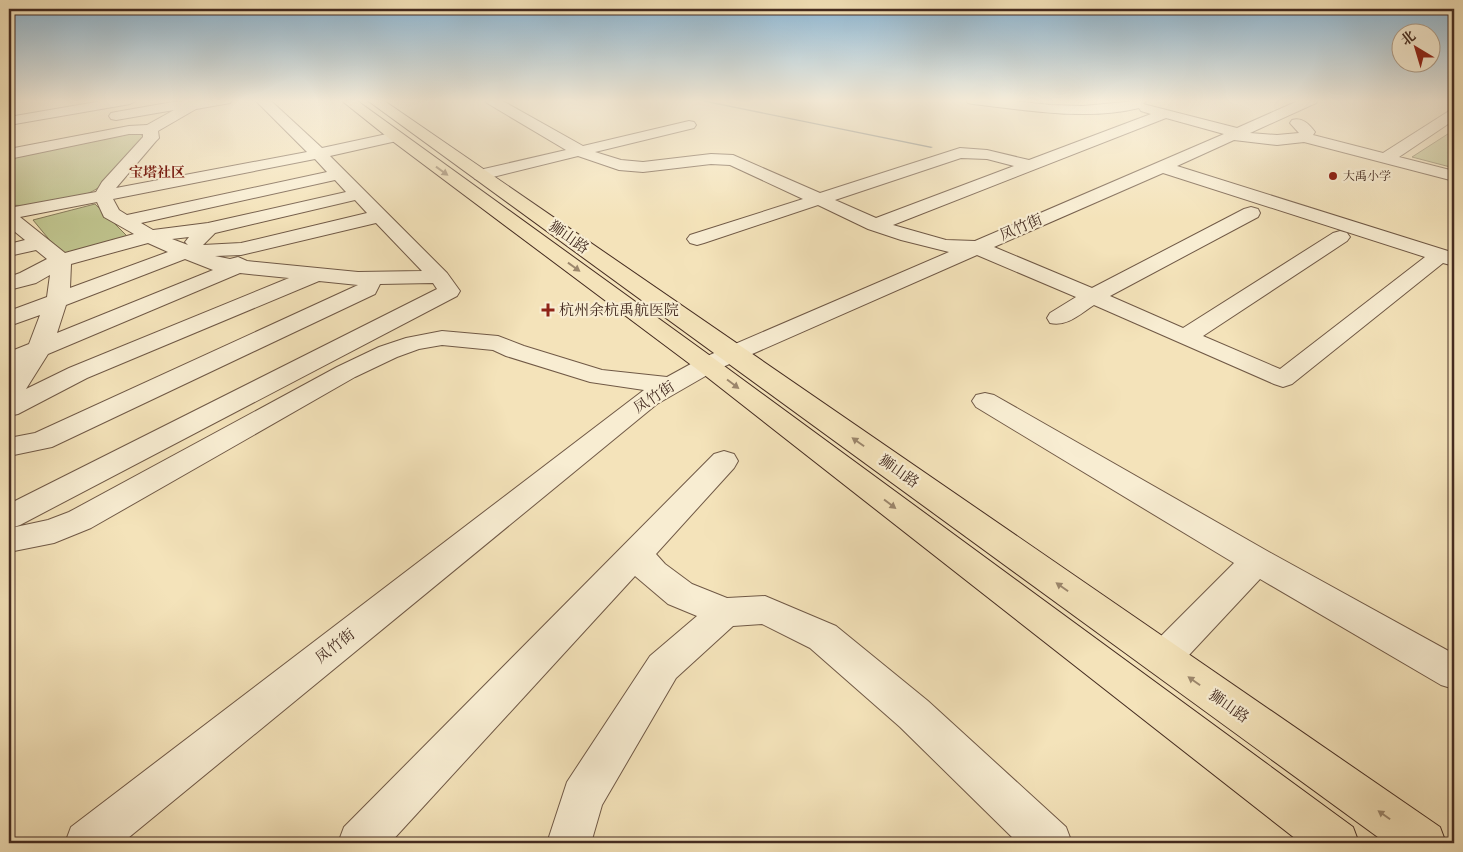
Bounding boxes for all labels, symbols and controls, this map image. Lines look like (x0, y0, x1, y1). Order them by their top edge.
north arrow (1390, 22, 1440, 72)
text: 北 (1397, 26, 1420, 50)
district label: 宝塔社区 (129, 163, 185, 182)
one-way arrow (436, 166, 449, 176)
place label: 大禹小学 (1343, 168, 1391, 184)
marker: 大禹小学 (1327, 170, 1339, 182)
street label: 凤竹街 (996, 209, 1046, 245)
street label: 狮山路 (545, 216, 593, 258)
one-way arrow (567, 262, 581, 272)
place label: 杭州余杭禹航医院 (559, 300, 679, 320)
marker: 杭州余杭禹航医院 (541, 303, 555, 317)
street label: 凤竹街 (630, 376, 678, 418)
one-way arrow (726, 379, 739, 390)
one-way arrow (851, 437, 865, 447)
street label: 狮山路 (875, 450, 923, 492)
one-way arrow (883, 498, 896, 509)
one-way arrow (1055, 582, 1069, 592)
street label: 凤竹街 (311, 624, 359, 668)
one-way arrow (1187, 676, 1201, 686)
street label: 狮山路 (1205, 685, 1253, 727)
one-way arrow (1377, 810, 1391, 820)

